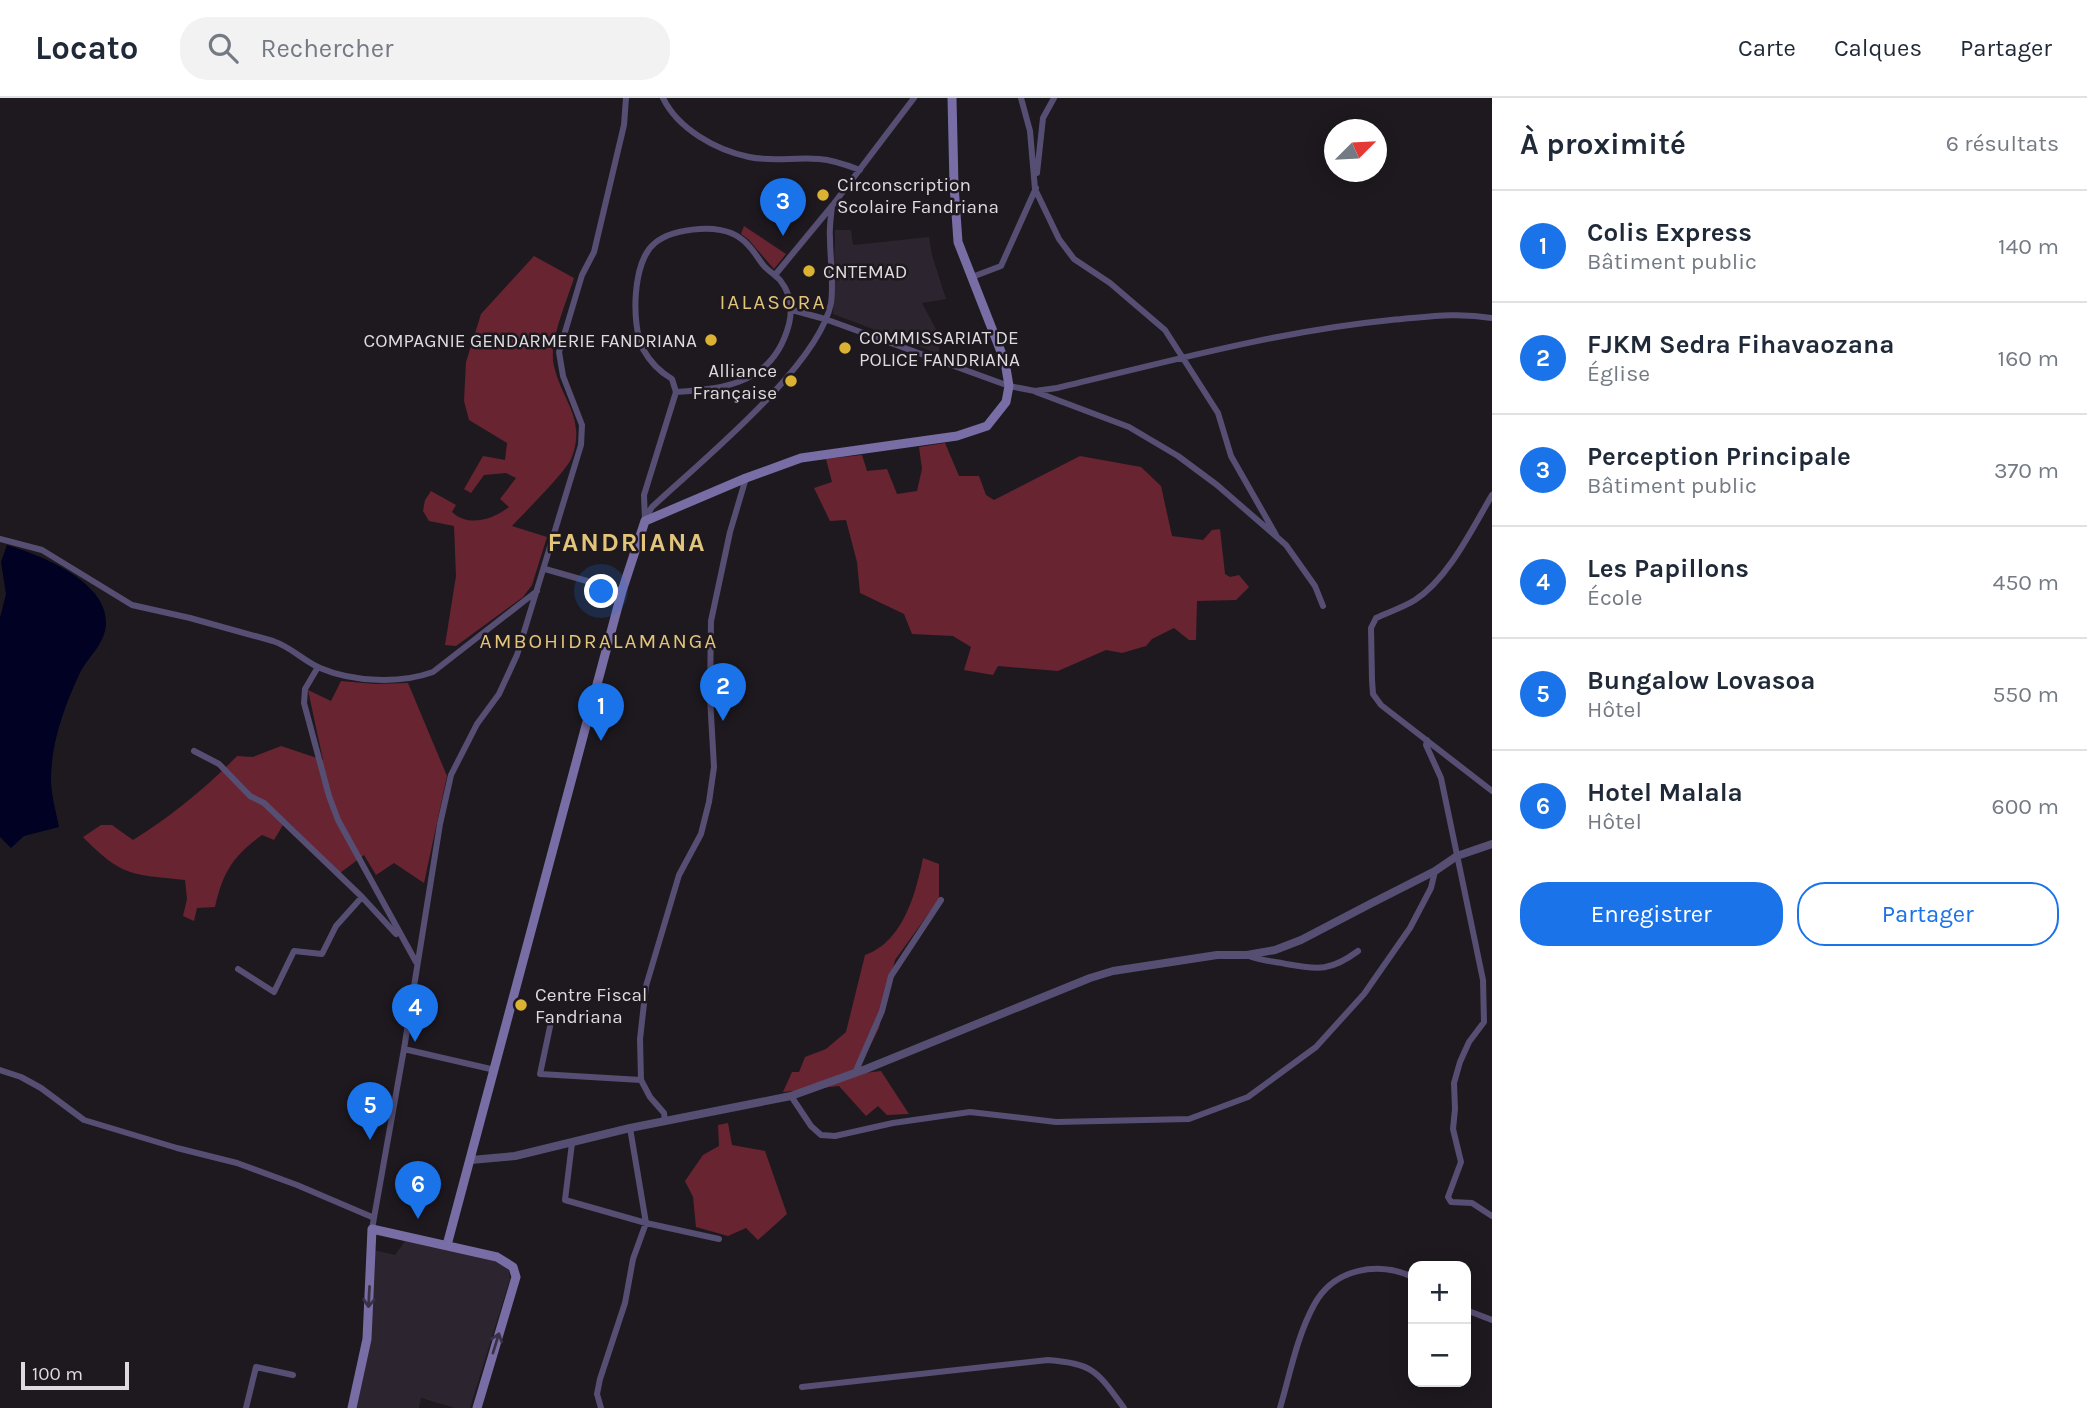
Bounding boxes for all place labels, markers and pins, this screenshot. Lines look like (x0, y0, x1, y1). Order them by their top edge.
place label: Circonscription Scolaire Fandriana (837, 174, 999, 218)
pin: 3 (760, 178, 806, 236)
marker: Circonscription Scolaire Fandriana (815, 187, 831, 203)
place label: CNTEMAD (823, 261, 907, 283)
marker: CNTEMAD (801, 263, 817, 279)
place label: COMMISSARIAT DE POLICE FANDRIANA (859, 327, 1020, 371)
place label: COMPAGNIE GENDARMERIE FANDRIANA (364, 330, 697, 352)
marker: COMPAGNIE GENDARMERIE FANDRIANA (703, 332, 719, 348)
marker: COMMISSARIAT DE POLICE FANDRIANA (837, 340, 853, 356)
place label: Alliance Française (693, 360, 777, 404)
marker: Alliance Française (783, 373, 799, 389)
pin: 2 (700, 663, 746, 721)
pin: 1 (578, 683, 624, 741)
pin: 4 (392, 984, 438, 1042)
place label: Centre Fiscal Fandriana (535, 984, 647, 1028)
marker: Centre Fiscal Fandriana (513, 997, 529, 1013)
pin: 5 (347, 1082, 393, 1140)
pin: 6 (395, 1161, 441, 1219)

